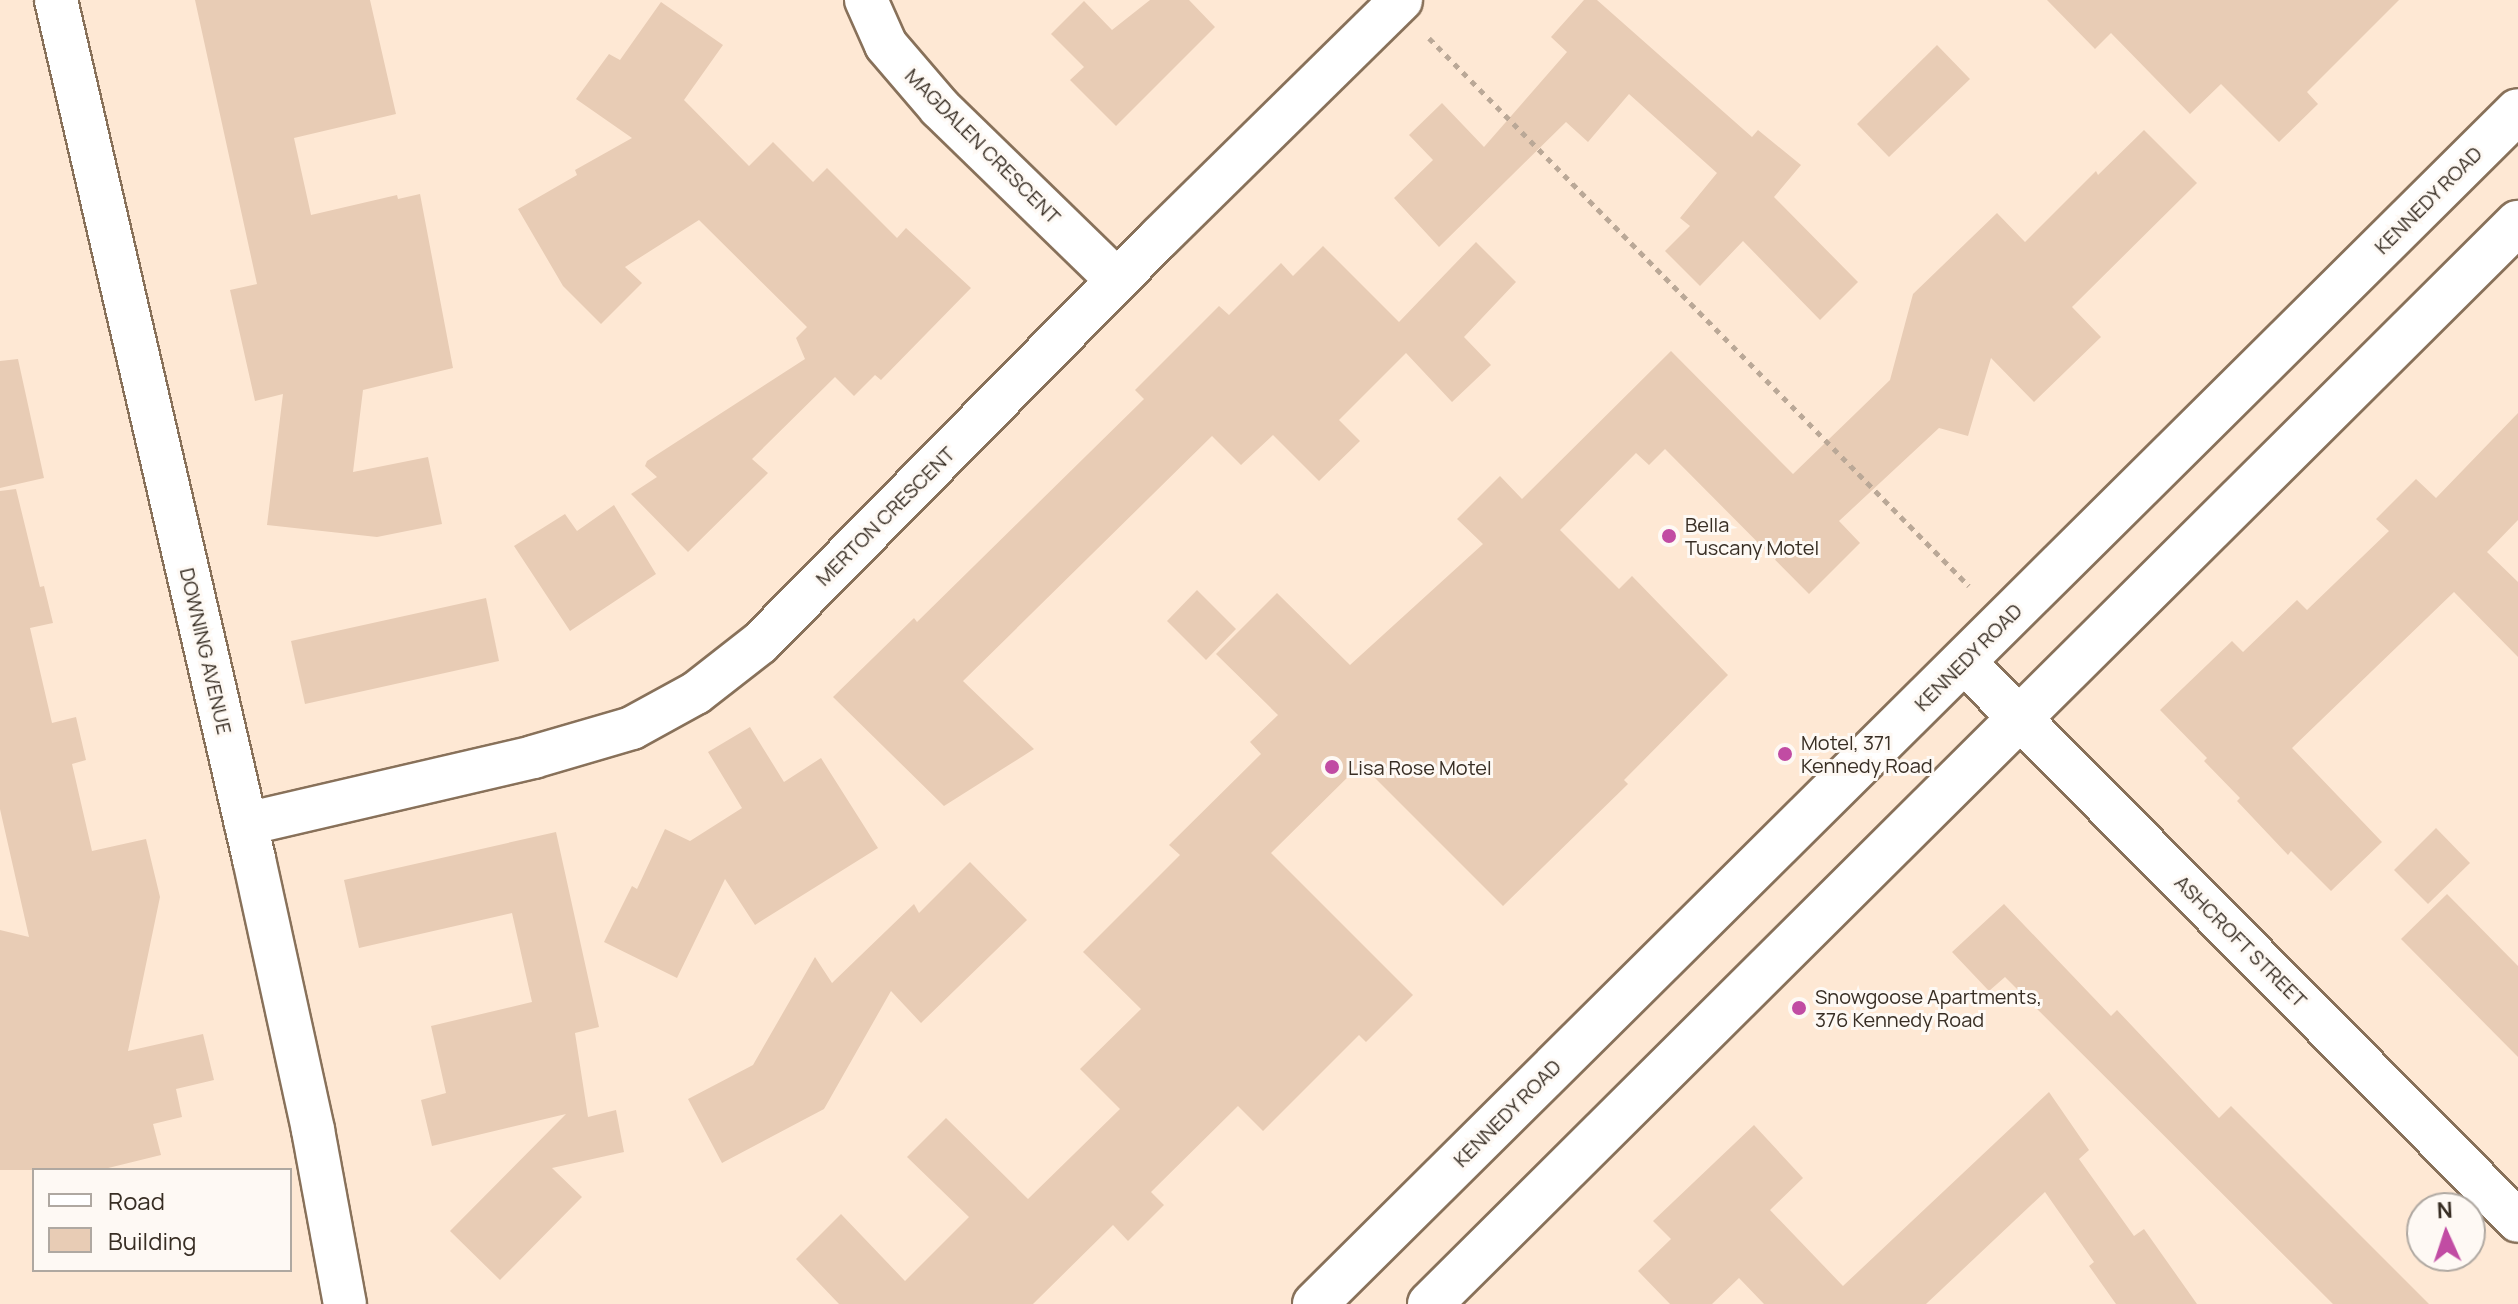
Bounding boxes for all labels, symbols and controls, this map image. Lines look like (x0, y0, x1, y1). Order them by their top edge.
street label: MAGDALEN CRESCENT (900, 63, 1066, 229)
street label: KENNEDY ROAD (2369, 141, 2487, 259)
street label: MERTON CRESCENT (811, 442, 959, 590)
place label: Bella Tuscany Motel (1685, 512, 1819, 559)
marker: Bella Tuscany Motel (1660, 527, 1678, 545)
street label: DOWNING AVENUE (175, 565, 237, 737)
street label: KENNEDY ROAD (1909, 598, 2027, 716)
place label: Motel, 371 Kennedy Road (1801, 730, 1933, 777)
marker: Motel, 371 Kennedy Road (1776, 745, 1794, 763)
place label: Lisa Rose Motel (1348, 755, 1492, 779)
marker: Lisa Rose Motel (1323, 758, 1341, 776)
street label: ASHCROFT STREET (2170, 870, 2312, 1012)
place label: Snowgoose Apartments, 376 Kennedy Road (1815, 984, 2042, 1031)
marker: Snowgoose Apartments, 376 Kennedy Road (1790, 999, 1808, 1017)
street label: KENNEDY ROAD (1448, 1054, 1566, 1172)
legend (32, 1168, 292, 1272)
text: Road (108, 1184, 165, 1217)
north arrow (2406, 1192, 2486, 1272)
text: N (2436, 1195, 2454, 1225)
text: Building (108, 1224, 196, 1257)

